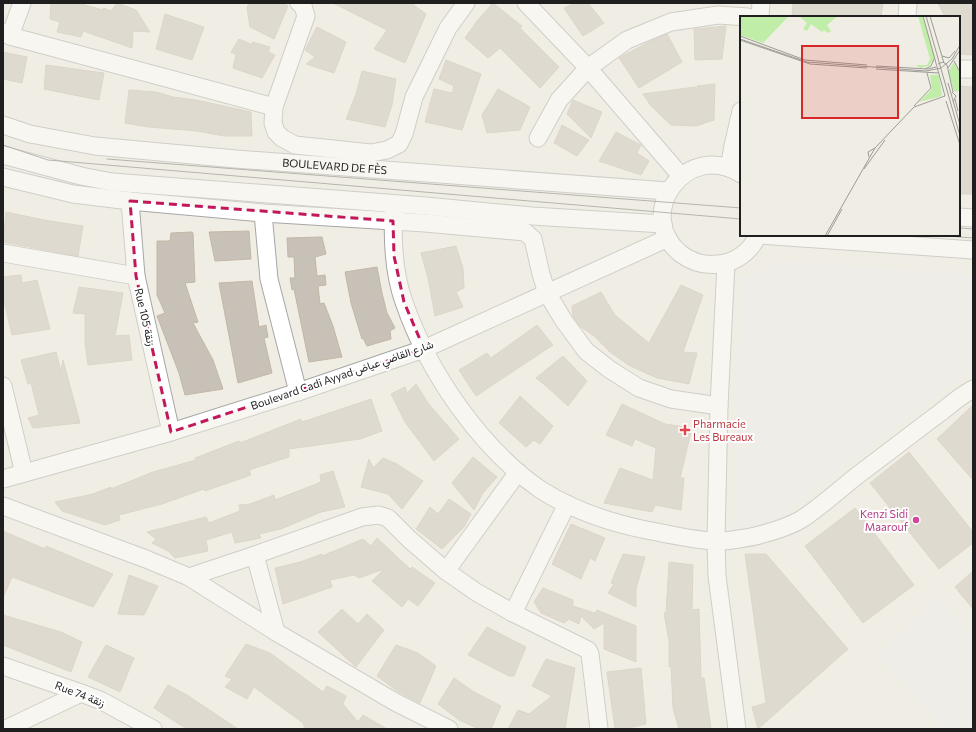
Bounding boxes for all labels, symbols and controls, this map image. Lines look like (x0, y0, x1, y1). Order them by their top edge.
inset map (740, 16, 960, 236)
street label: BOULEVARD DE FÈS (282, 155, 387, 176)
street label: Rue 105 زنقة (132, 287, 159, 348)
street label: Boulevard Cadi Ayyad شارع القاضي عياض (249, 337, 437, 416)
place label: Pharmacie Les Bureaux (693, 417, 753, 443)
marker: Pharmacie Les Bureaux (680, 425, 690, 435)
place label: Kenzi Sidi Maarouf (860, 507, 909, 533)
marker: Kenzi Sidi Maarouf (911, 515, 921, 525)
street label: Rue 74 زنقة (53, 678, 107, 710)

